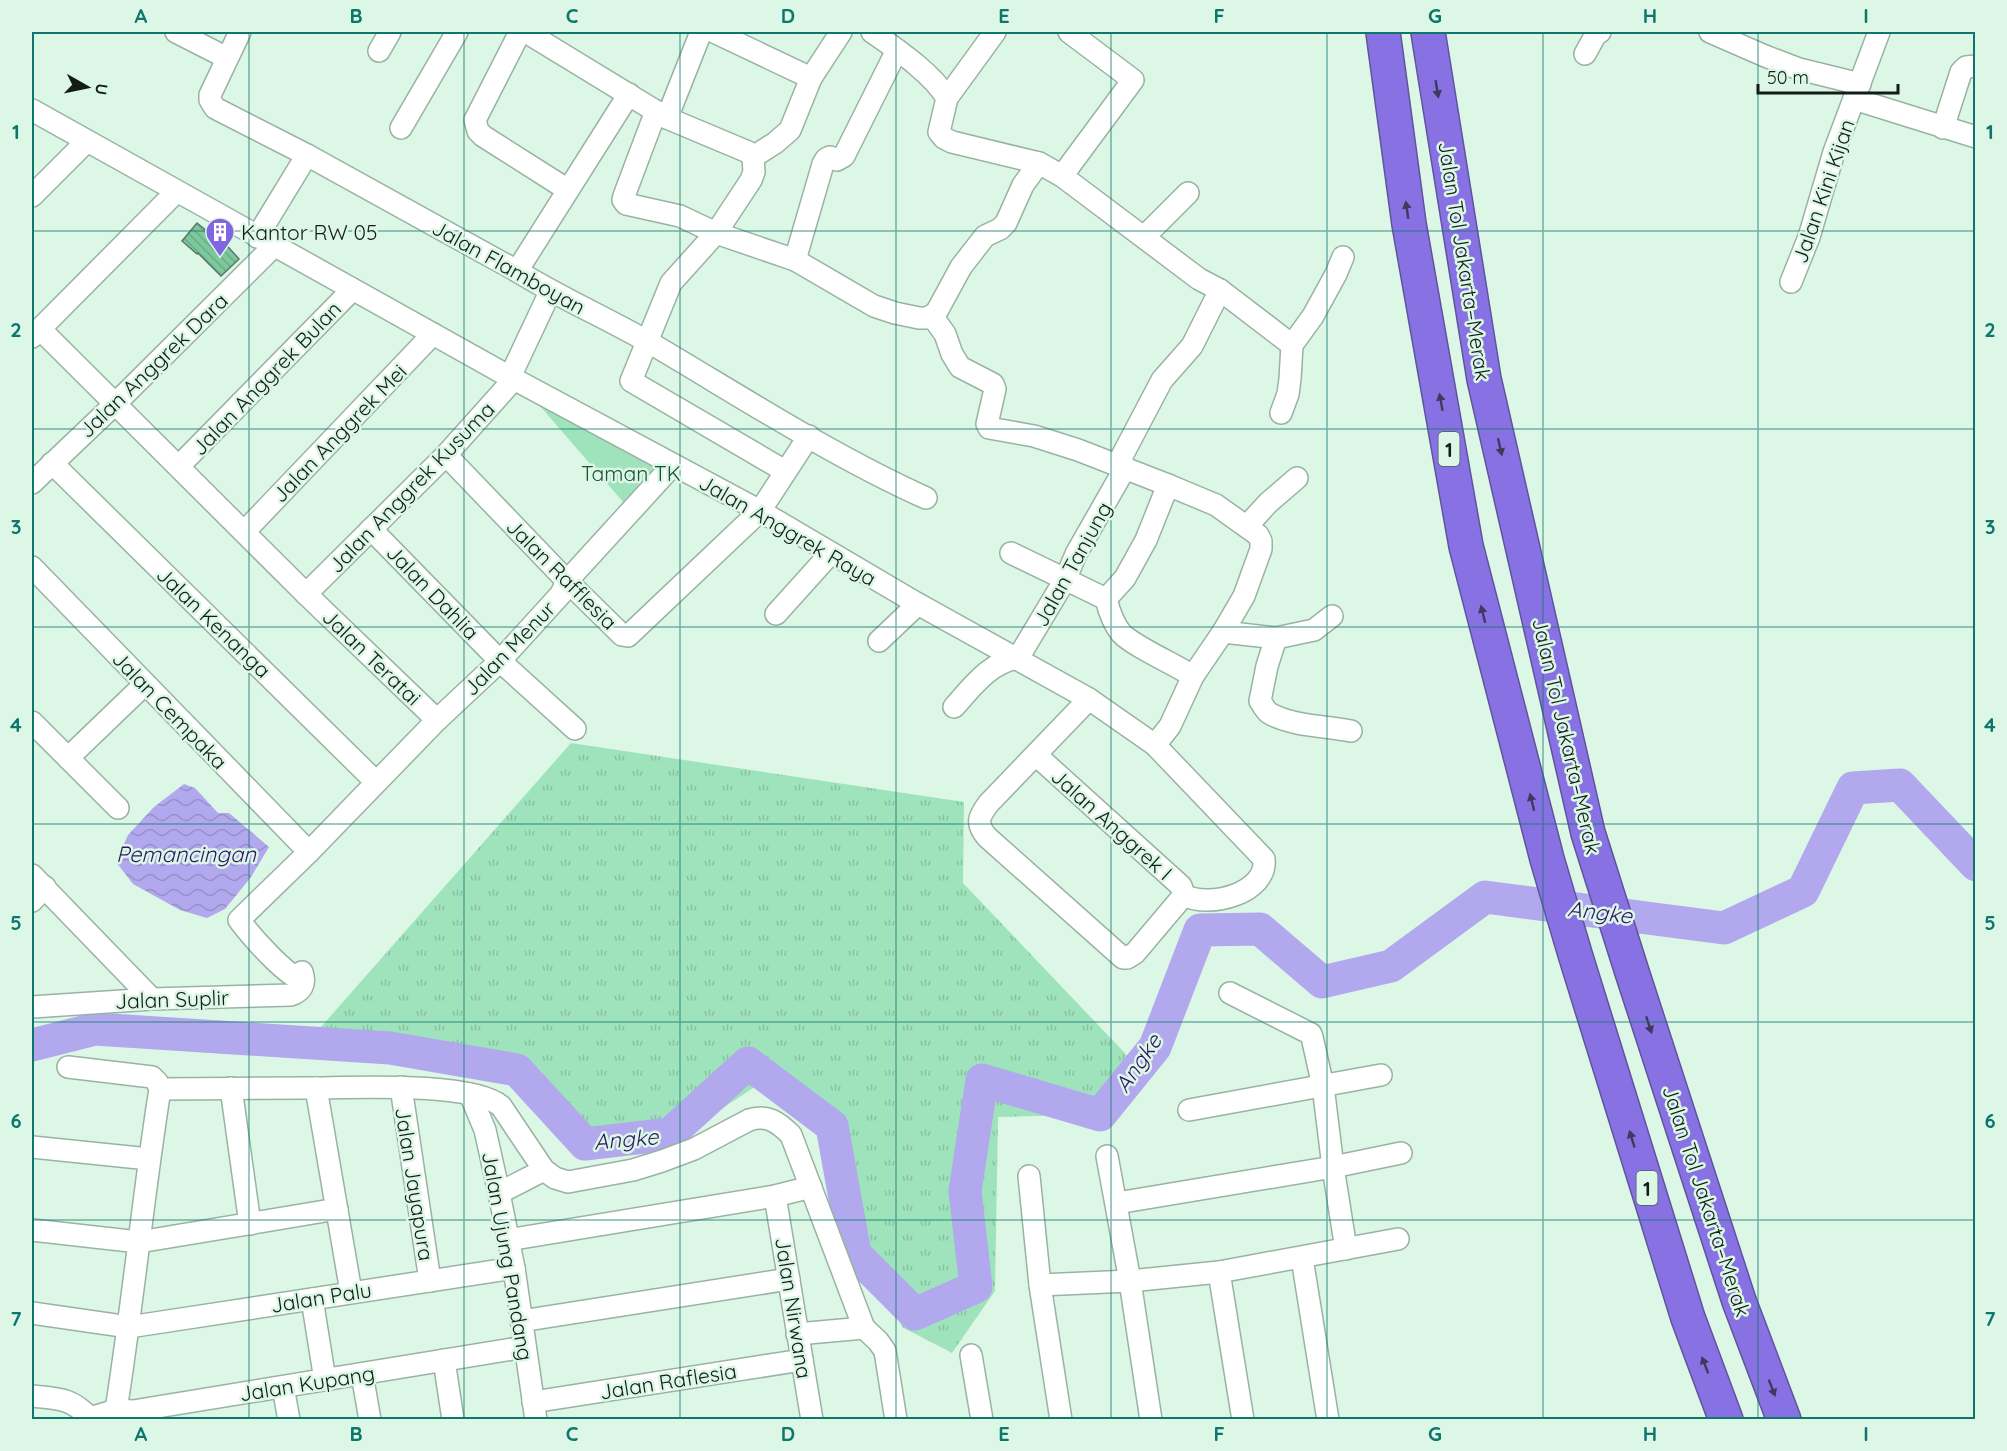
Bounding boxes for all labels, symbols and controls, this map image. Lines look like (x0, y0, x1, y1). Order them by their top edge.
text: A (135, 3, 148, 28)
text: B (349, 3, 363, 28)
text: C (566, 3, 579, 28)
text: D (781, 3, 795, 28)
text: E (998, 3, 1010, 28)
text: F (1213, 3, 1225, 28)
text: G (1428, 3, 1442, 28)
text: H (1643, 3, 1657, 28)
text: I (1863, 3, 1869, 28)
north arrow (57, 57, 117, 117)
scale bar (1758, 57, 1898, 95)
text: 50 m (1767, 66, 1809, 89)
one-way arrow (1433, 80, 1442, 99)
text: U (91, 82, 113, 96)
street label: Jalan Kini Kijan (1786, 116, 1860, 266)
text: 1 (12, 119, 20, 144)
text: 1 (1986, 119, 1994, 144)
street label: Jalan Tol Jakarta–Merak (1433, 140, 1497, 382)
one-way arrow (1403, 200, 1412, 219)
street label: Jalan Flamboyan (428, 214, 590, 320)
building icon: Kantor RW 05 (204, 216, 236, 258)
place label: Kantor RW 05 (241, 219, 378, 245)
street label: Jalan Anggrek Dara (73, 287, 233, 443)
street label: Jalan Anggrek Bulan (186, 296, 346, 460)
text: 2 (10, 317, 22, 342)
text: 2 (1984, 317, 1996, 342)
street label: Jalan Anggrek Mei (266, 358, 412, 508)
one-way arrow (1436, 392, 1445, 411)
street label: Jalan Anggrek Kusuma (322, 396, 500, 578)
road number: 1 (1438, 432, 1460, 466)
one-way arrow (1495, 437, 1505, 456)
park label: Taman TK (581, 460, 681, 486)
street label: Jalan Anggrek Raya (695, 469, 881, 591)
street label: Jalan Tanjung (1027, 497, 1117, 631)
street label: Jalan Rafflesia (501, 513, 623, 635)
text: 3 (11, 514, 21, 539)
text: 3 (1985, 514, 1995, 539)
street label: Jalan Dahlia (381, 539, 485, 645)
street label: Jalan Kenanga (152, 561, 276, 683)
street label: Jalan Menur (457, 595, 561, 701)
street label: Jalan Teratai (317, 604, 427, 710)
one-way arrow (1478, 604, 1488, 623)
street label: Jalan Tol Jakarta–Merak (1527, 615, 1607, 857)
street label: Jalan Cempaka (107, 645, 233, 775)
text: 4 (10, 712, 22, 737)
text: 4 (1984, 712, 1996, 737)
street label: Jalan Anggrek I (1046, 763, 1178, 885)
one-way arrow (1527, 793, 1537, 811)
water label: Pemancingan (116, 840, 257, 868)
water label: Angke (1566, 894, 1635, 930)
text: 5 (10, 910, 22, 935)
text: 5 (1984, 910, 1996, 935)
street label: Jalan Suplir (115, 984, 229, 1014)
one-way arrow (1645, 1016, 1654, 1034)
water label: Angke (1108, 1027, 1168, 1098)
street label: Jalan Tol Jakarta–Merak (1657, 1082, 1757, 1320)
street label: Jalan Jayapura (390, 1106, 440, 1262)
text: 6 (10, 1108, 22, 1133)
text: 6 (1984, 1108, 1996, 1133)
water label: Angke (593, 1122, 661, 1156)
one-way arrow (1627, 1130, 1636, 1148)
street label: Jalan Ujung Pandang (477, 1149, 539, 1363)
road number: 1 (1636, 1171, 1658, 1205)
street label: Jalan Nirwana (770, 1236, 818, 1380)
street label: Jalan Palu (269, 1276, 373, 1318)
text: 7 (11, 1306, 22, 1331)
text: 7 (1985, 1306, 1996, 1331)
one-way arrow (1700, 1356, 1710, 1374)
street label: Jalan Raflesia (598, 1357, 738, 1405)
street label: Jalan Kupang (237, 1359, 377, 1407)
one-way arrow (1768, 1380, 1778, 1398)
text: A (135, 1421, 148, 1446)
text: B (349, 1421, 363, 1446)
text: C (566, 1421, 579, 1446)
text: D (781, 1421, 795, 1446)
text: E (998, 1421, 1010, 1446)
text: F (1213, 1421, 1225, 1446)
text: G (1428, 1421, 1442, 1446)
text: H (1643, 1421, 1657, 1446)
text: I (1863, 1421, 1869, 1446)

